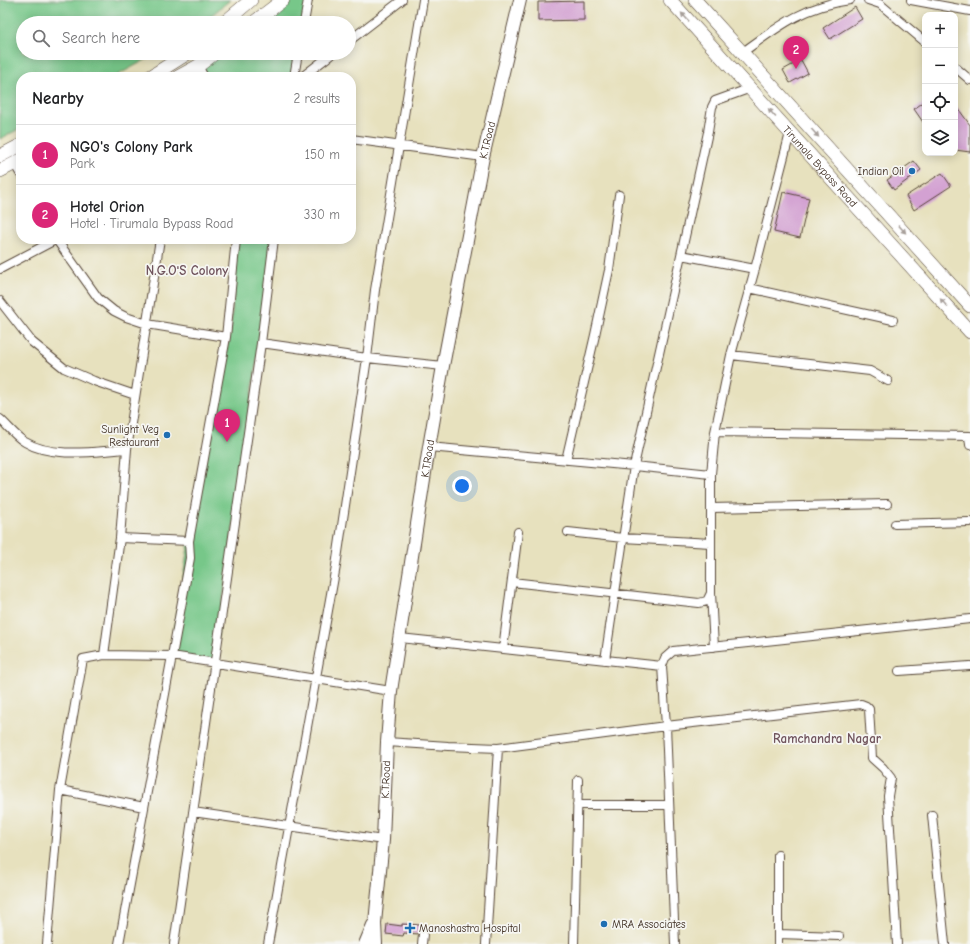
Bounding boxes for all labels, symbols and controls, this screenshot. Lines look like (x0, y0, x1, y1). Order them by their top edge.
one-way arrow (681, 12, 690, 22)
map controls (922, 12, 958, 156)
button: + (922, 12, 958, 48)
search box (16, 16, 356, 60)
icon: search (30, 27, 52, 49)
text: Search here (62, 29, 140, 47)
pin: 2 (783, 36, 809, 69)
button: − (922, 48, 958, 84)
button: locate (922, 84, 958, 120)
text: Nearby (32, 89, 83, 108)
text: 2 results (293, 91, 340, 106)
one-way arrow (768, 108, 777, 119)
street label: K.T.Road (477, 120, 498, 160)
button: layers (922, 120, 958, 156)
street label: Tirumala Bypass Road (780, 123, 860, 210)
one-way arrow (811, 127, 820, 138)
text: NGO's Colony Park (70, 138, 192, 156)
text: 1 (42, 147, 48, 162)
text: 150 m (305, 147, 340, 162)
text: Park (70, 156, 95, 171)
place label: Indian Oil (858, 165, 904, 178)
marker: Indian Oil (907, 166, 917, 176)
text: Hotel Orion (70, 198, 144, 216)
text: 2 (42, 207, 48, 222)
text: 330 m (304, 207, 340, 222)
text: Hotel · Tirumala Bypass Road (70, 216, 233, 231)
one-way arrow (898, 224, 907, 235)
district label: N.G.O'S Colony (146, 263, 228, 278)
one-way arrow (940, 299, 949, 308)
pin: 1 (214, 409, 240, 442)
place label: Sunlight Veg Restaurant (101, 423, 160, 449)
marker: Sunlight Veg Restaurant (162, 430, 172, 440)
street label: K.T.Road (418, 438, 437, 478)
your location (452, 476, 472, 496)
district label: Ramchandra Nagar (773, 731, 882, 746)
street label: K.T.Road (379, 760, 393, 799)
place label: MRA Associates (612, 918, 686, 931)
marker: MRA Associates (599, 919, 609, 929)
marker: Manoshastra Hospital (404, 922, 416, 934)
place label: Manoshastra Hospital (419, 922, 521, 935)

